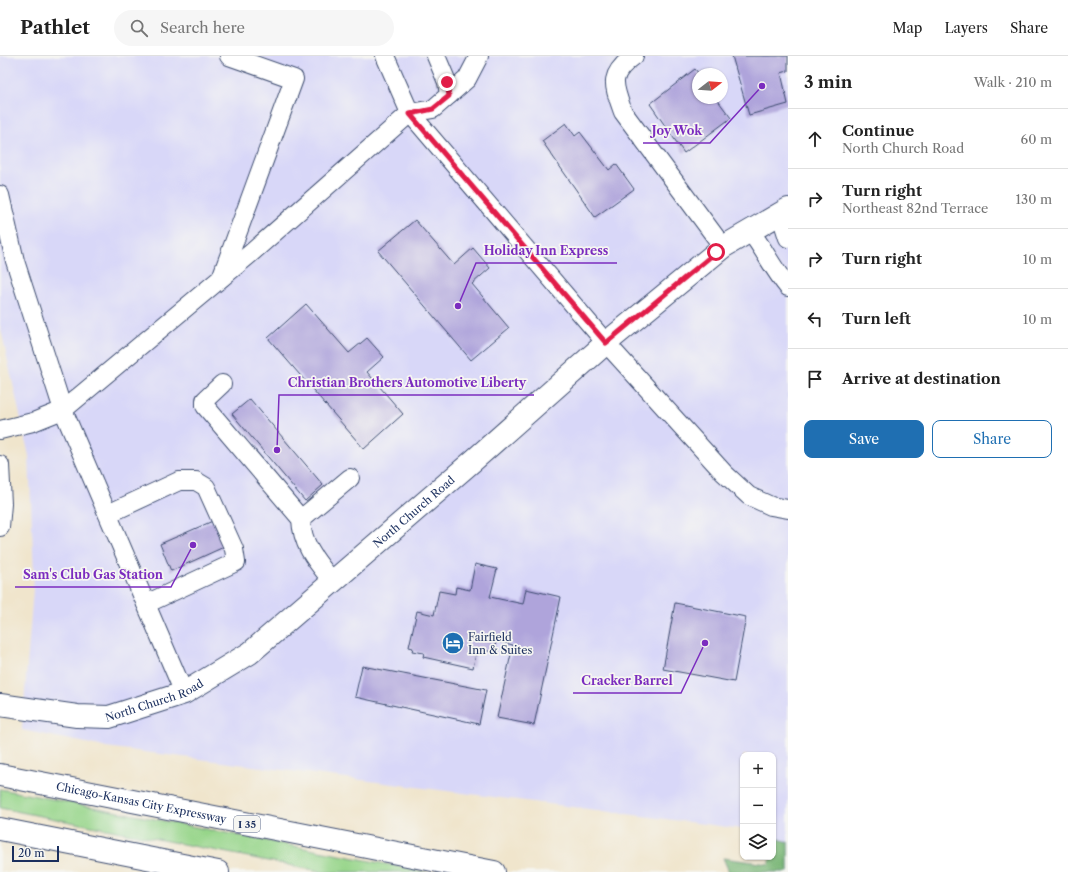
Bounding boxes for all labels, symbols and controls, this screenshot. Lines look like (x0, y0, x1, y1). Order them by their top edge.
search box (114, 10, 394, 46)
text: Pathlet (20, 16, 90, 39)
icon: search (128, 17, 150, 39)
text: Search here (160, 18, 245, 37)
text: Map (892, 19, 922, 37)
text: Layers (944, 19, 988, 37)
text: Share (1010, 19, 1048, 37)
north arrow (692, 68, 728, 104)
text: 3 min (804, 72, 853, 92)
route end (438, 73, 456, 91)
text: Walk · 210 m (974, 74, 1052, 90)
callout: Joy Wok (643, 119, 710, 143)
text: Continue (842, 121, 914, 140)
text: Joy Wok (650, 123, 703, 138)
icon: ahead (804, 128, 826, 150)
text: 60 m (1021, 131, 1052, 147)
text: North Church Road (842, 140, 964, 156)
text: Turn right (842, 181, 922, 200)
icon: right (804, 188, 826, 210)
text: 130 m (1016, 191, 1052, 207)
text: Northeast 82nd Terrace (842, 200, 988, 216)
callout: Holiday Inn Express (476, 239, 617, 263)
text: Holiday Inn Express (484, 243, 609, 258)
route start (707, 243, 725, 261)
icon: right (804, 248, 826, 270)
text: Turn right (842, 249, 922, 268)
text: 10 m (1023, 251, 1052, 267)
icon: left (804, 308, 826, 330)
text: Turn left (842, 309, 911, 328)
text: 10 m (1023, 311, 1052, 327)
icon: arrive (804, 368, 826, 390)
text: Arrive at destination (842, 369, 1001, 388)
callout: Christian Brothers Automotive Liberty (279, 371, 534, 395)
text: Christian Brothers Automotive Liberty (288, 375, 527, 390)
button: Save (804, 420, 924, 458)
button: Share (932, 420, 1052, 458)
street label: North Church Road (370, 473, 458, 551)
callout: Sam's Club Gas Station (15, 563, 171, 587)
text: Sam's Club Gas Station (23, 567, 164, 582)
hotel icon: Fairfield Inn & Suites (440, 630, 466, 656)
place label: Fairfield Inn & Suites (468, 630, 532, 657)
callout: Cracker Barrel (573, 669, 681, 693)
text: Cracker Barrel (581, 673, 673, 688)
street label: North Church Road (104, 676, 206, 725)
map controls (740, 752, 776, 860)
button: + (740, 752, 776, 788)
street label: Chicago-Kansas City Expressway (55, 779, 229, 826)
button: − (740, 788, 776, 824)
road number: I 35 (234, 816, 260, 832)
button: layers (740, 824, 776, 860)
scale bar (12, 844, 59, 863)
text: 20 m (18, 846, 44, 860)

